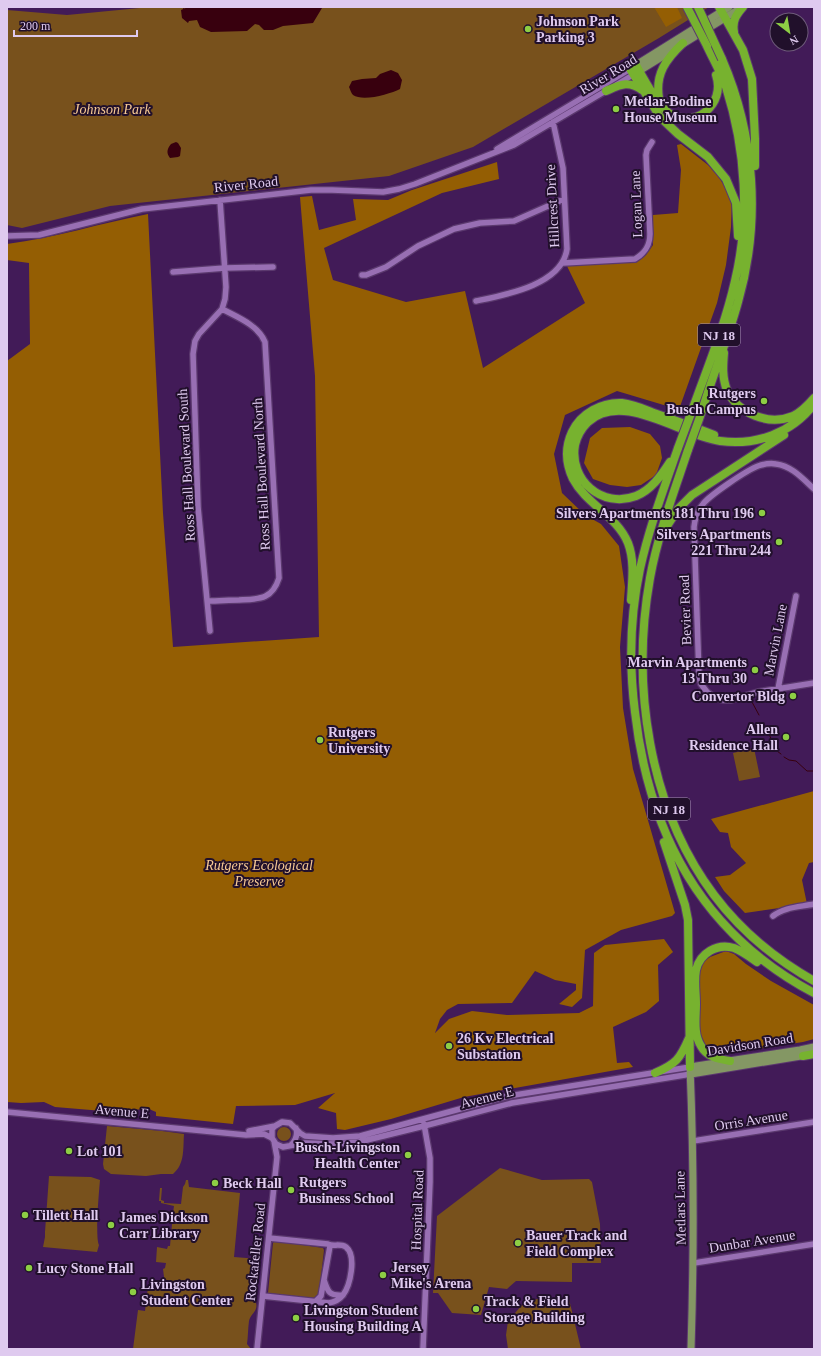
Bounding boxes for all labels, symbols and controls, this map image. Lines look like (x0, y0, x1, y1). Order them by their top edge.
scale bar (14, 12, 137, 38)
north arrow (769, 12, 809, 52)
place label: Johnson Park Parking 3 (536, 14, 619, 45)
text: 200 m (20, 19, 51, 33)
marker: Johnson Park Parking 3 (523, 24, 533, 34)
text: N (788, 33, 801, 48)
street label: River Road (577, 51, 640, 97)
place label: Metlar-Bodine House Museum (624, 94, 717, 125)
park label: Johnson Park (73, 102, 151, 117)
marker: Metlar-Bodine House Museum (611, 104, 621, 114)
street label: Hillcrest Drive (543, 164, 562, 248)
street label: Logan Lane (628, 170, 645, 238)
street label: River Road (213, 174, 279, 195)
road number: NJ 18 (698, 324, 740, 346)
place label: Rutgers Busch Campus (666, 386, 757, 417)
street label: Ross Hall Boulevard South (175, 388, 198, 542)
marker: Rutgers Busch Campus (759, 396, 769, 406)
street label: Ross Hall Boulevard North (250, 397, 273, 551)
place label: Silvers Apartments 181 Thru 196 (556, 506, 754, 521)
marker: Silvers Apartments 181 Thru 196 (757, 508, 767, 518)
place label: Silvers Apartments 221 Thru 244 (656, 527, 772, 558)
marker: Silvers Apartments 221 Thru 244 (774, 537, 784, 547)
street label: Bevier Road (677, 575, 694, 645)
street label: Marvin Lane (761, 603, 790, 677)
place label: Marvin Apartments 13 Thru 30 (628, 655, 748, 686)
marker: Marvin Apartments 13 Thru 30 (750, 665, 760, 675)
place label: Convertor Bldg (692, 689, 785, 704)
marker: Convertor Bldg (788, 691, 798, 701)
place label: Allen Residence Hall (689, 722, 778, 753)
place label: Rutgers University (328, 725, 390, 756)
marker: Allen Residence Hall (781, 732, 791, 742)
marker: Rutgers University (315, 735, 325, 745)
road number: NJ 18 (648, 798, 690, 820)
park label: Rutgers Ecological Preserve (204, 858, 313, 889)
street label: Davidson Road (706, 1030, 794, 1059)
place label: 26 Kv Electrical Substation (457, 1031, 554, 1062)
marker: 26 Kv Electrical Substation (444, 1041, 454, 1051)
street label: Avenue E (459, 1084, 515, 1111)
street label: Avenue E (94, 1102, 150, 1121)
street label: Orris Avenue (713, 1107, 789, 1134)
place label: Busch-Livingston Health Center (295, 1140, 400, 1171)
place label: Lot 101 (77, 1144, 123, 1159)
marker: Lot 101 (64, 1146, 74, 1156)
marker: Busch-Livingston Health Center (403, 1150, 413, 1160)
street label: Hospital Road (409, 1170, 426, 1251)
street label: Metlars Lane (672, 1171, 689, 1245)
place label: Rutgers Business School (299, 1175, 394, 1206)
place label: Beck Hall (223, 1176, 282, 1191)
marker: Beck Hall (210, 1178, 220, 1188)
marker: Rutgers Business School (286, 1185, 296, 1195)
street label: Rockafeller Road (243, 1202, 268, 1302)
place label: Tillett Hall (33, 1208, 99, 1223)
marker: Tillett Hall (20, 1210, 30, 1220)
place label: James Dickson Carr Library (119, 1210, 208, 1241)
marker: James Dickson Carr Library (106, 1220, 116, 1230)
street label: Dunbar Avenue (708, 1227, 796, 1256)
place label: Bauer Track and Field Complex (526, 1228, 627, 1259)
marker: Bauer Track and Field Complex (513, 1238, 523, 1248)
place label: Jersey Mike's Arena (391, 1260, 471, 1291)
place label: Lucy Stone Hall (37, 1261, 134, 1276)
marker: Lucy Stone Hall (24, 1263, 34, 1273)
marker: Jersey Mike's Arena (378, 1270, 388, 1280)
place label: Livingston Student Center (141, 1277, 232, 1308)
marker: Livingston Student Center (128, 1287, 138, 1297)
place label: Track & Field Storage Building (484, 1294, 585, 1325)
place label: Livingston Student Housing Building A (304, 1303, 422, 1334)
marker: Track & Field Storage Building (471, 1304, 481, 1314)
marker: Livingston Student Housing Building A (291, 1313, 301, 1323)

